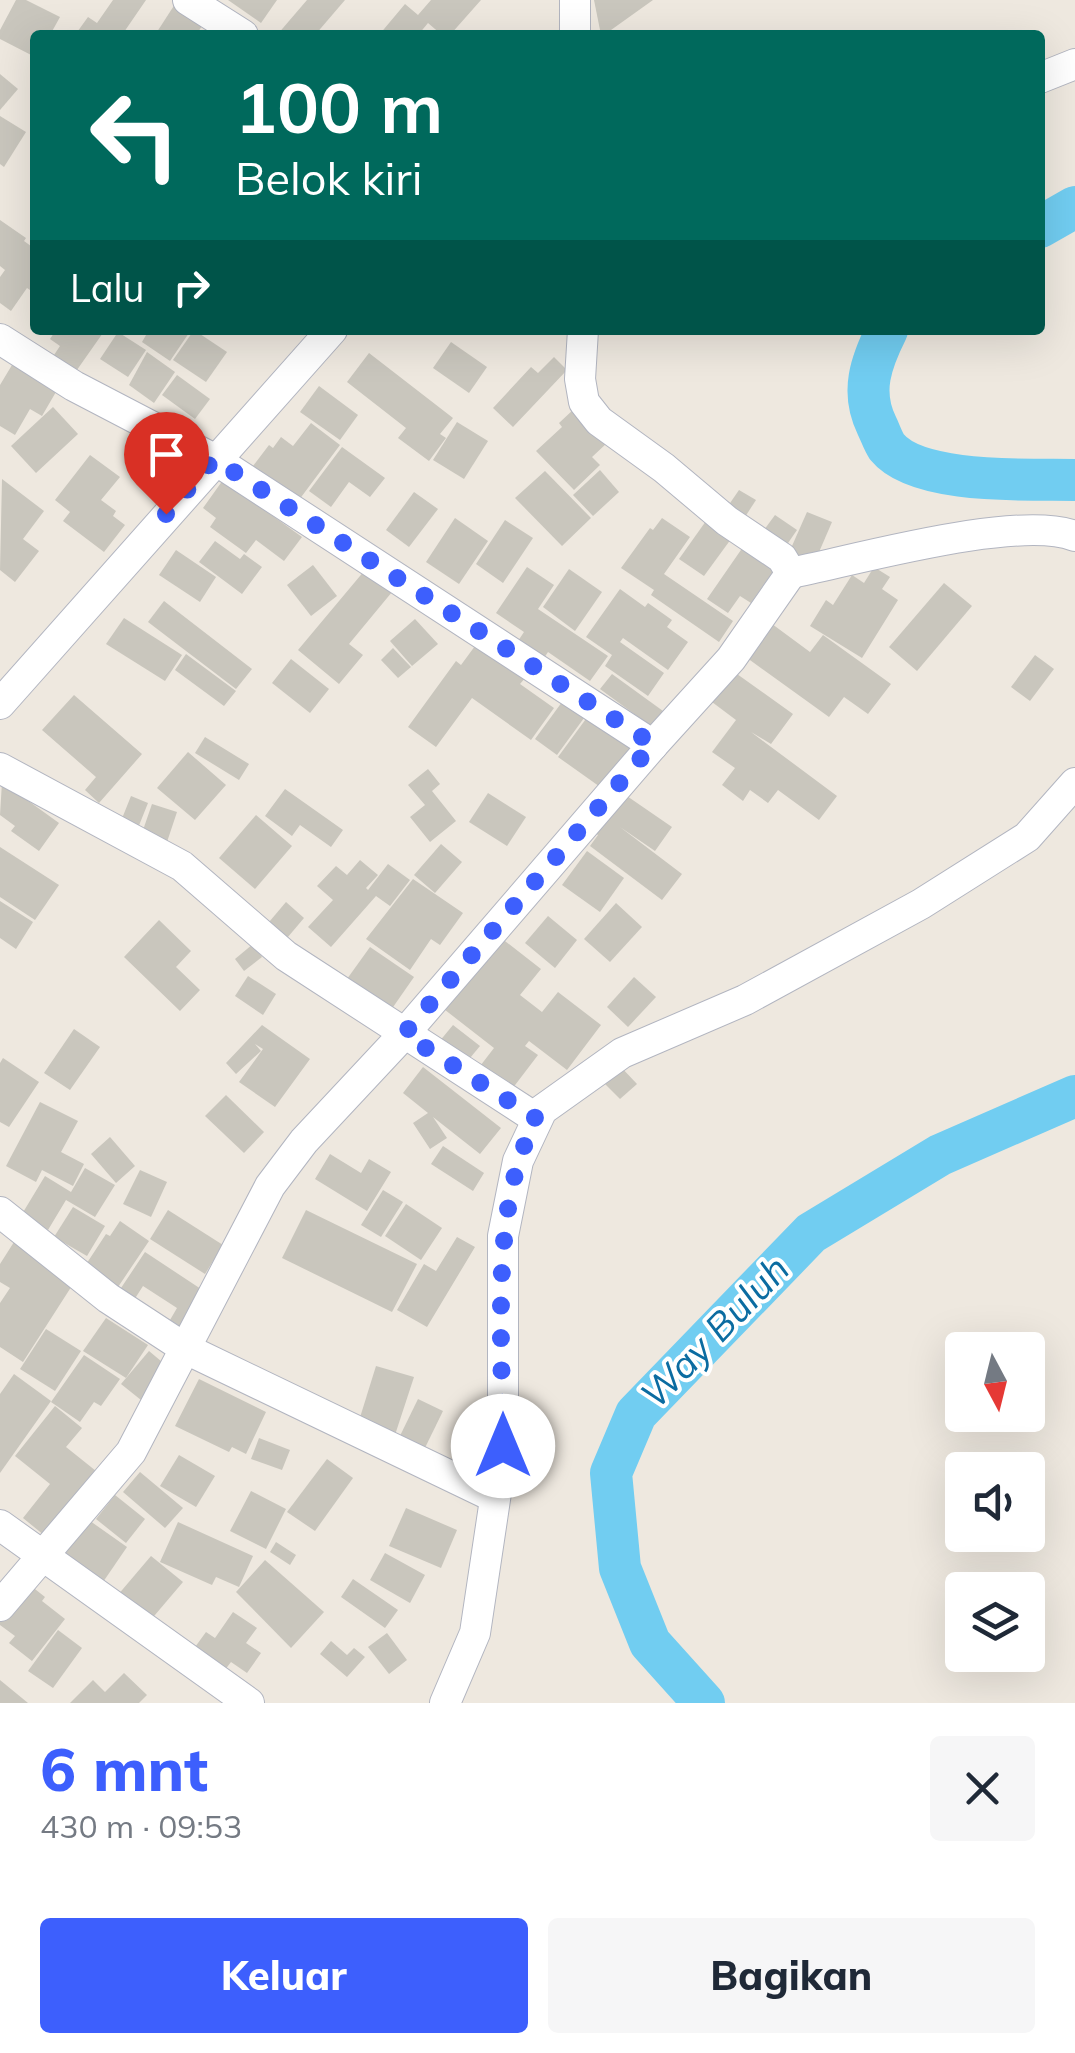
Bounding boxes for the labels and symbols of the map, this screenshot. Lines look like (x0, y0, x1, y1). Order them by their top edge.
pin (124, 412, 209, 515)
water label: Way Buluh (630, 1245, 799, 1418)
north arrow (945, 1332, 1045, 1432)
position arrow (451, 1394, 555, 1498)

